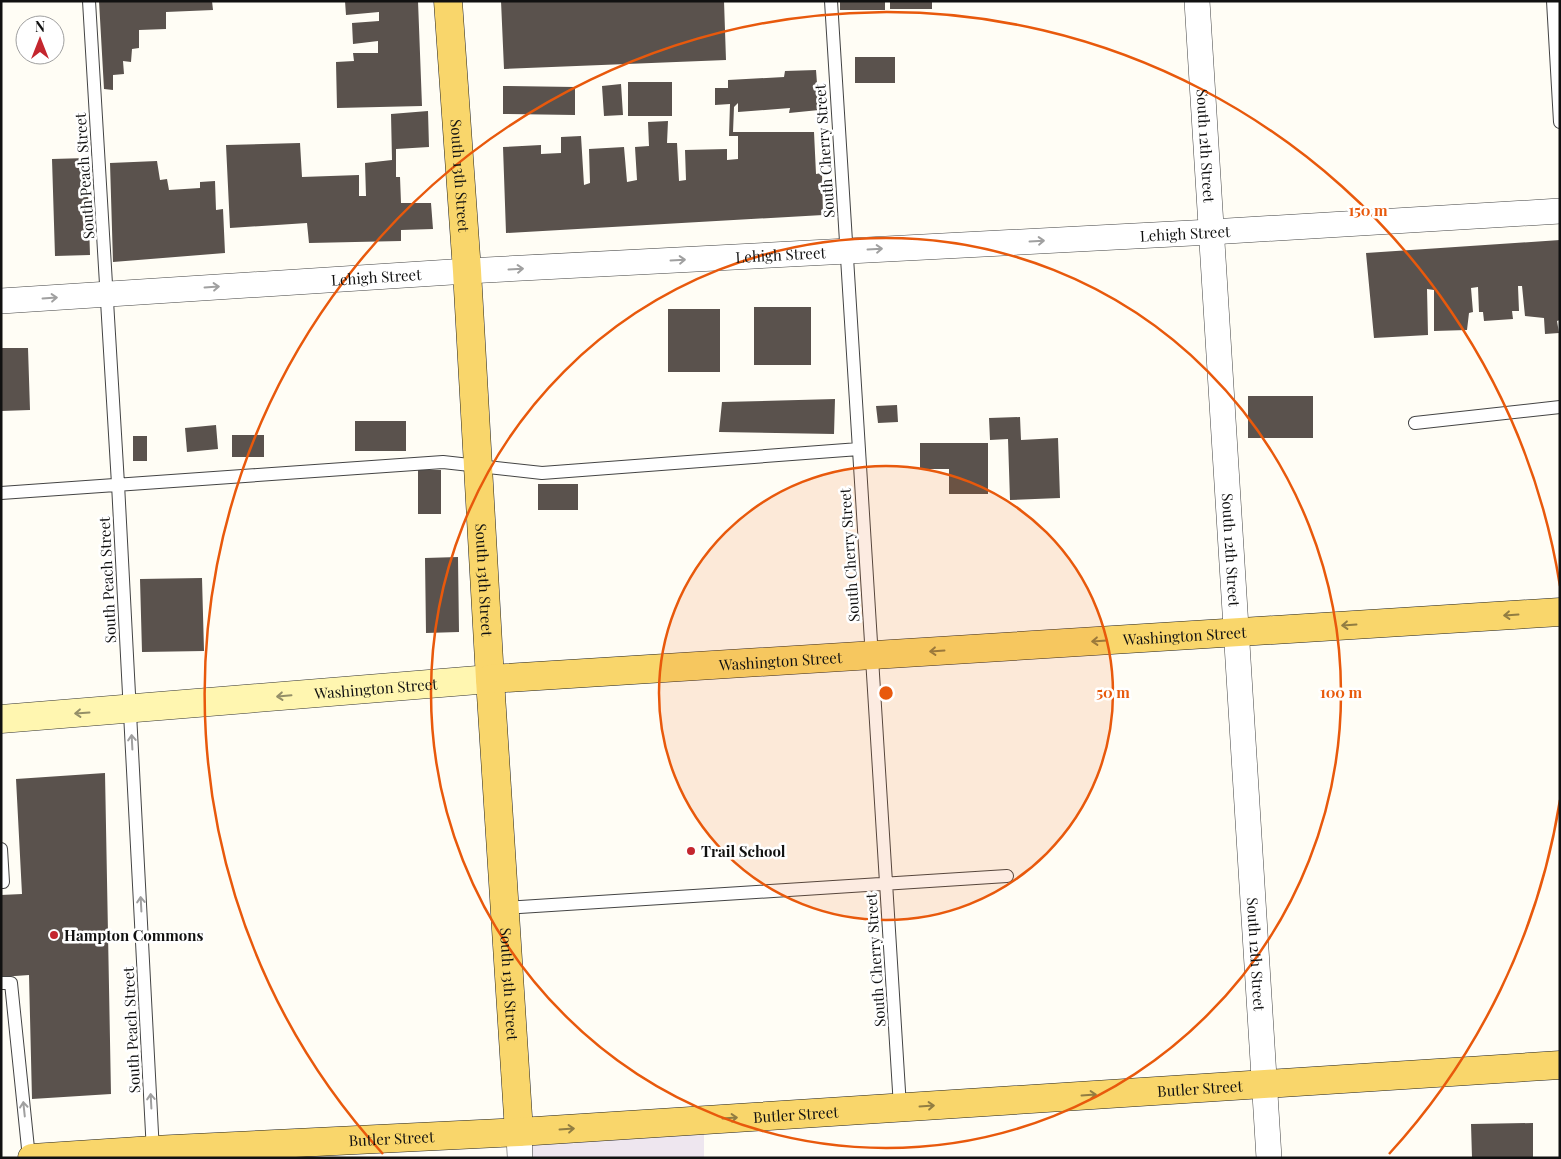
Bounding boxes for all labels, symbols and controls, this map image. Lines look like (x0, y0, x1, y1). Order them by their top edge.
north arrow (15, 15, 65, 65)
text: N (35, 17, 45, 36)
street label: South Cherry Street (809, 83, 839, 219)
street label: South 12th Street (1192, 88, 1220, 204)
street label: South Peach Street (70, 111, 98, 240)
street label: South 13th Street (446, 118, 474, 233)
text: 150 m (1348, 200, 1388, 220)
street label: Lehigh Street (1139, 221, 1232, 246)
one-way arrow (1029, 236, 1045, 245)
street label: Lehigh Street (735, 242, 827, 267)
one-way arrow (867, 244, 883, 253)
one-way arrow (669, 255, 685, 264)
street label: Lehigh Street (330, 264, 423, 290)
one-way arrow (507, 264, 523, 273)
one-way arrow (204, 283, 220, 292)
one-way arrow (42, 293, 58, 302)
street label: South Cherry Street (834, 487, 864, 623)
street label: South 12th Street (1218, 492, 1245, 608)
street label: South Peach Street (94, 516, 120, 644)
street label: South 13th Street (471, 523, 498, 638)
one-way arrow (1503, 610, 1519, 619)
one-way arrow (1341, 620, 1357, 629)
street label: Washington Street (1121, 622, 1248, 649)
one-way arrow (1092, 636, 1108, 645)
street label: Washington Street (717, 647, 843, 675)
one-way arrow (930, 647, 946, 656)
street label: Washington Street (312, 673, 439, 703)
text: 50 m (1096, 682, 1130, 702)
text: 100 m (1320, 682, 1363, 702)
centre of rings (877, 684, 895, 702)
one-way arrow (277, 692, 293, 701)
one-way arrow (74, 708, 90, 718)
one-way arrow (128, 734, 137, 750)
place label: Trail School (701, 841, 786, 861)
marker: Trail School (685, 845, 697, 857)
street label: South Cherry Street (860, 892, 890, 1028)
one-way arrow (136, 896, 145, 912)
street label: South 12th Street (1243, 897, 1270, 1012)
place label: Hampton Commons (64, 925, 204, 945)
street label: South 13th Street (496, 927, 523, 1042)
marker: Hampton Commons (48, 929, 60, 941)
street label: South Peach Street (118, 966, 144, 1094)
street label: Butler Street (1157, 1075, 1244, 1101)
one-way arrow (1081, 1091, 1097, 1100)
one-way arrow (146, 1093, 155, 1109)
street label: Butler Street (752, 1101, 840, 1127)
one-way arrow (918, 1101, 934, 1110)
one-way arrow (19, 1102, 29, 1118)
one-way arrow (721, 1114, 737, 1123)
one-way arrow (559, 1124, 575, 1133)
street label: Butler Street (348, 1126, 435, 1150)

